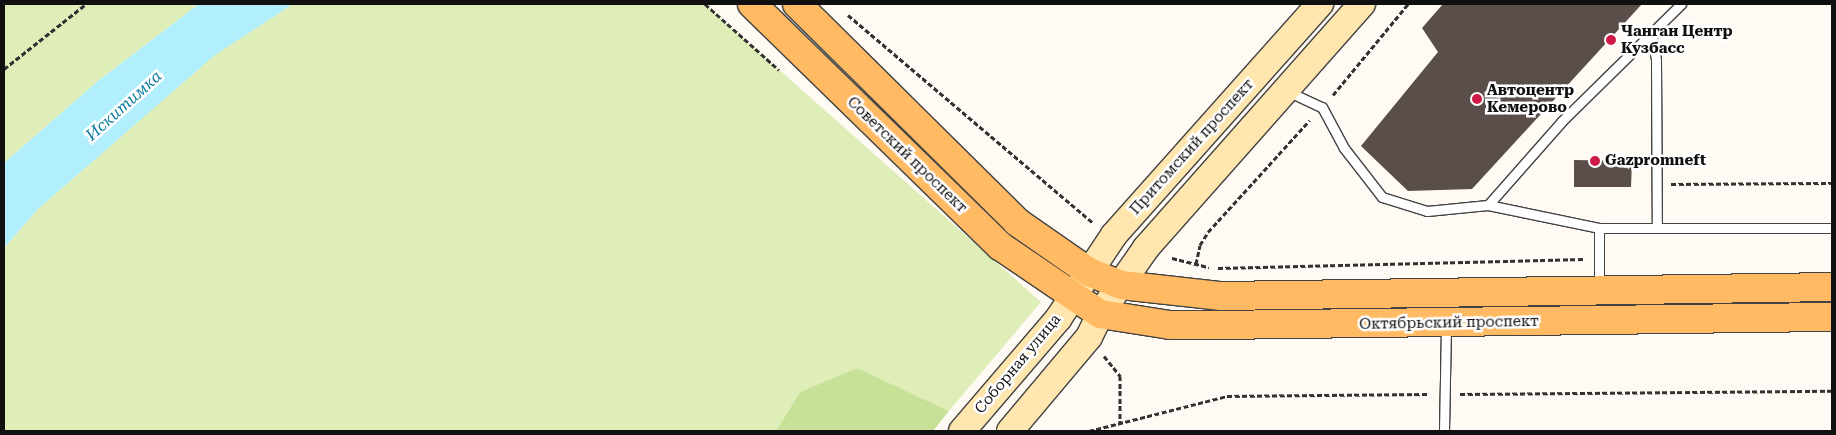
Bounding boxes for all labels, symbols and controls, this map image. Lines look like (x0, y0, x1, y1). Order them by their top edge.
place label: Чанган Центр Кузбасс (1621, 22, 1733, 57)
marker: Чанган Центр Кузбасс (1605, 34, 1617, 46)
water label: Искитимка (82, 67, 166, 145)
street label: Притомский проспект (1126, 75, 1258, 219)
place label: Автоцентр Кемерово (1487, 81, 1574, 116)
street label: Советский проспект (843, 93, 971, 217)
marker: Автоцентр Кемерово (1471, 93, 1483, 105)
place label: Gazpromneft (1605, 152, 1706, 170)
marker: Gazpromneft (1589, 155, 1601, 167)
street label: Соборная улица (971, 311, 1065, 417)
street label: Октябрьский проспект (1359, 312, 1539, 334)

